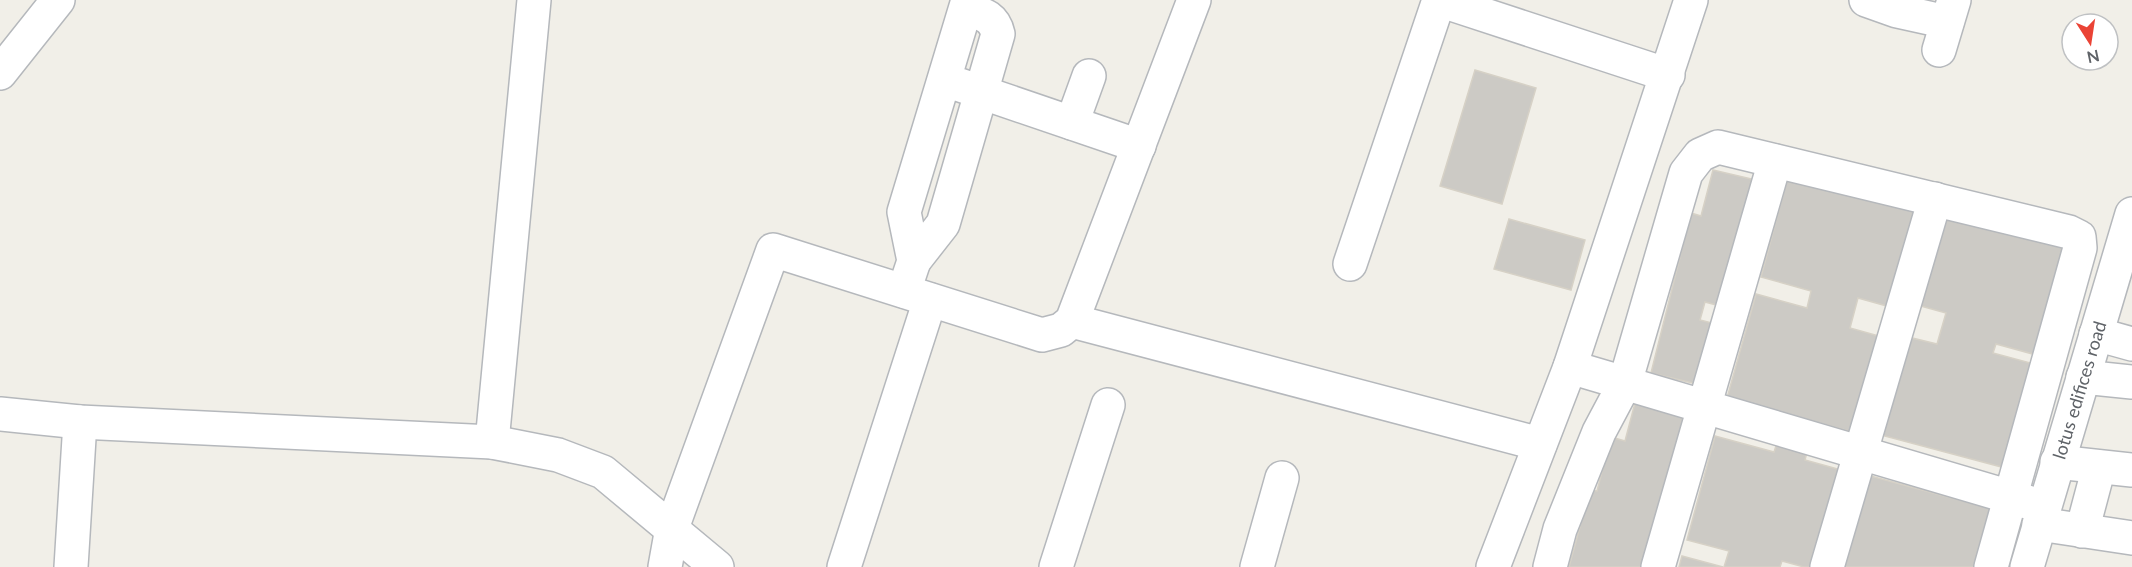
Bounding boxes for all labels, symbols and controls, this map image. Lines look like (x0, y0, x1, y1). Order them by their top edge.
north arrow (2060, 12, 2120, 72)
text: N (2085, 47, 2101, 68)
street label: lotus edifices road (2048, 318, 2110, 462)

